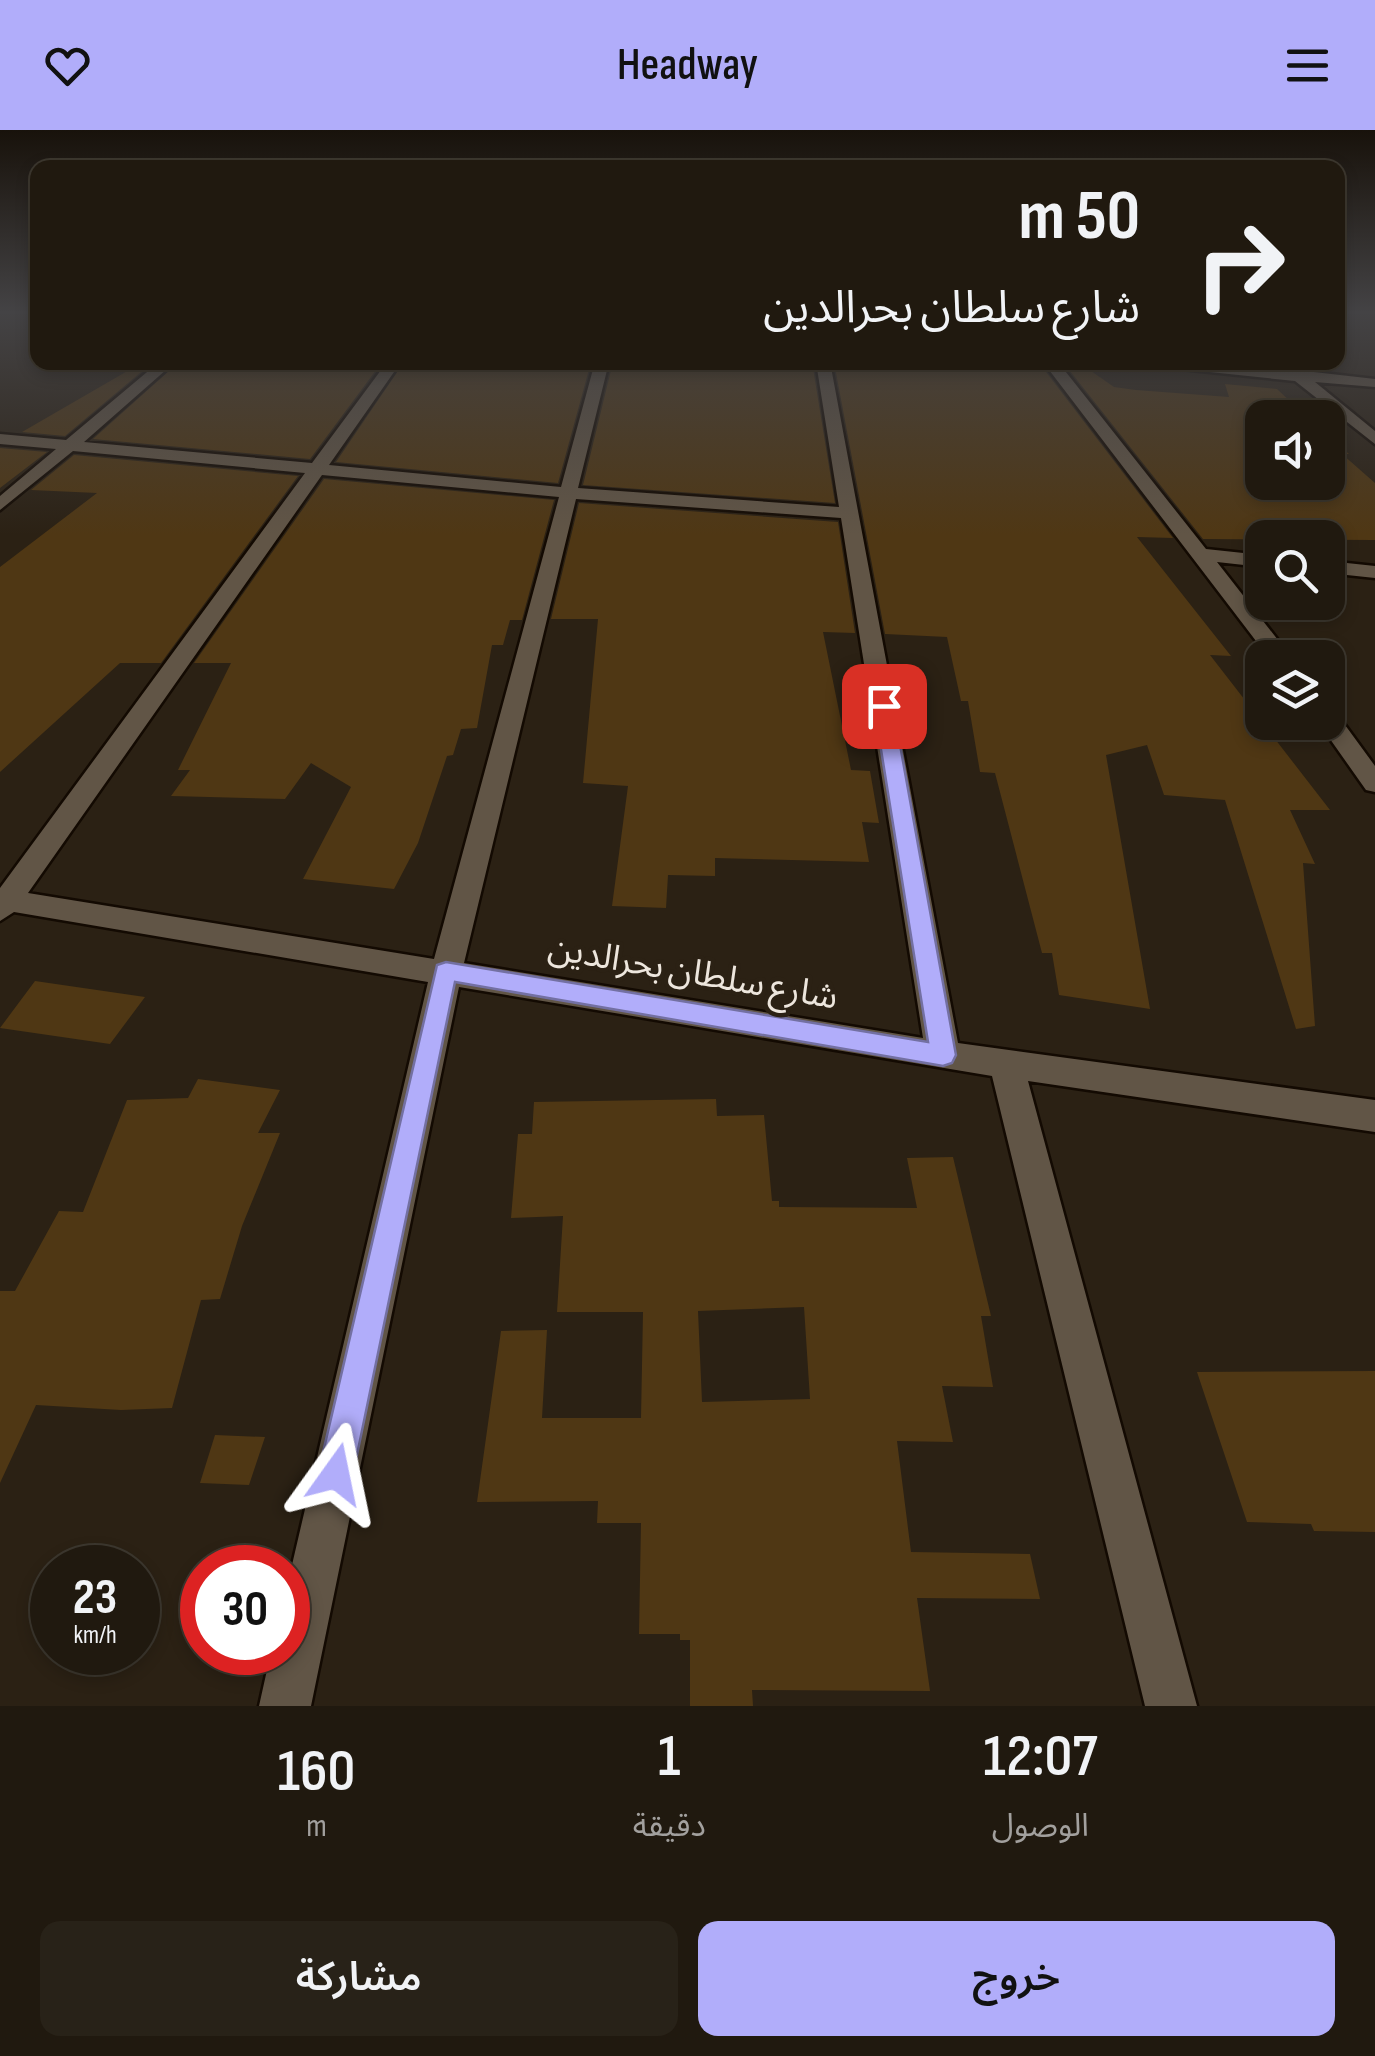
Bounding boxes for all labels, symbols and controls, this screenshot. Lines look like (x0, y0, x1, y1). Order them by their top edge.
icon: heart (40, 38, 95, 93)
text: Headway (617, 38, 758, 93)
icon: menu (1280, 38, 1335, 93)
text: 50 m (1019, 175, 1140, 259)
icon: right (1175, 200, 1305, 330)
text: شارع سلطان بحرالدين (763, 281, 1140, 336)
map controls (1245, 400, 1345, 740)
button: sound (1245, 400, 1345, 500)
button: search (1245, 520, 1345, 620)
button: layers (1245, 640, 1345, 740)
pin (842, 664, 927, 749)
icon: arrive (857, 679, 912, 734)
street label: شارع سلطان بحرالدين (544, 926, 841, 1023)
position arrow (284, 1422, 388, 1526)
speed limit sign: 30 (180, 1545, 310, 1675)
text: 23 (73, 1568, 117, 1628)
text: km/h (73, 1620, 117, 1651)
text: 1 (658, 1721, 680, 1793)
text: 12:07 (983, 1721, 1097, 1793)
text: 160 (278, 1736, 355, 1808)
text: m (306, 1807, 327, 1846)
text: دقيقة (633, 1807, 706, 1846)
text: الوصول (992, 1807, 1089, 1846)
button: مشاركة (40, 1921, 678, 2036)
button: خروج (698, 1921, 1335, 2036)

